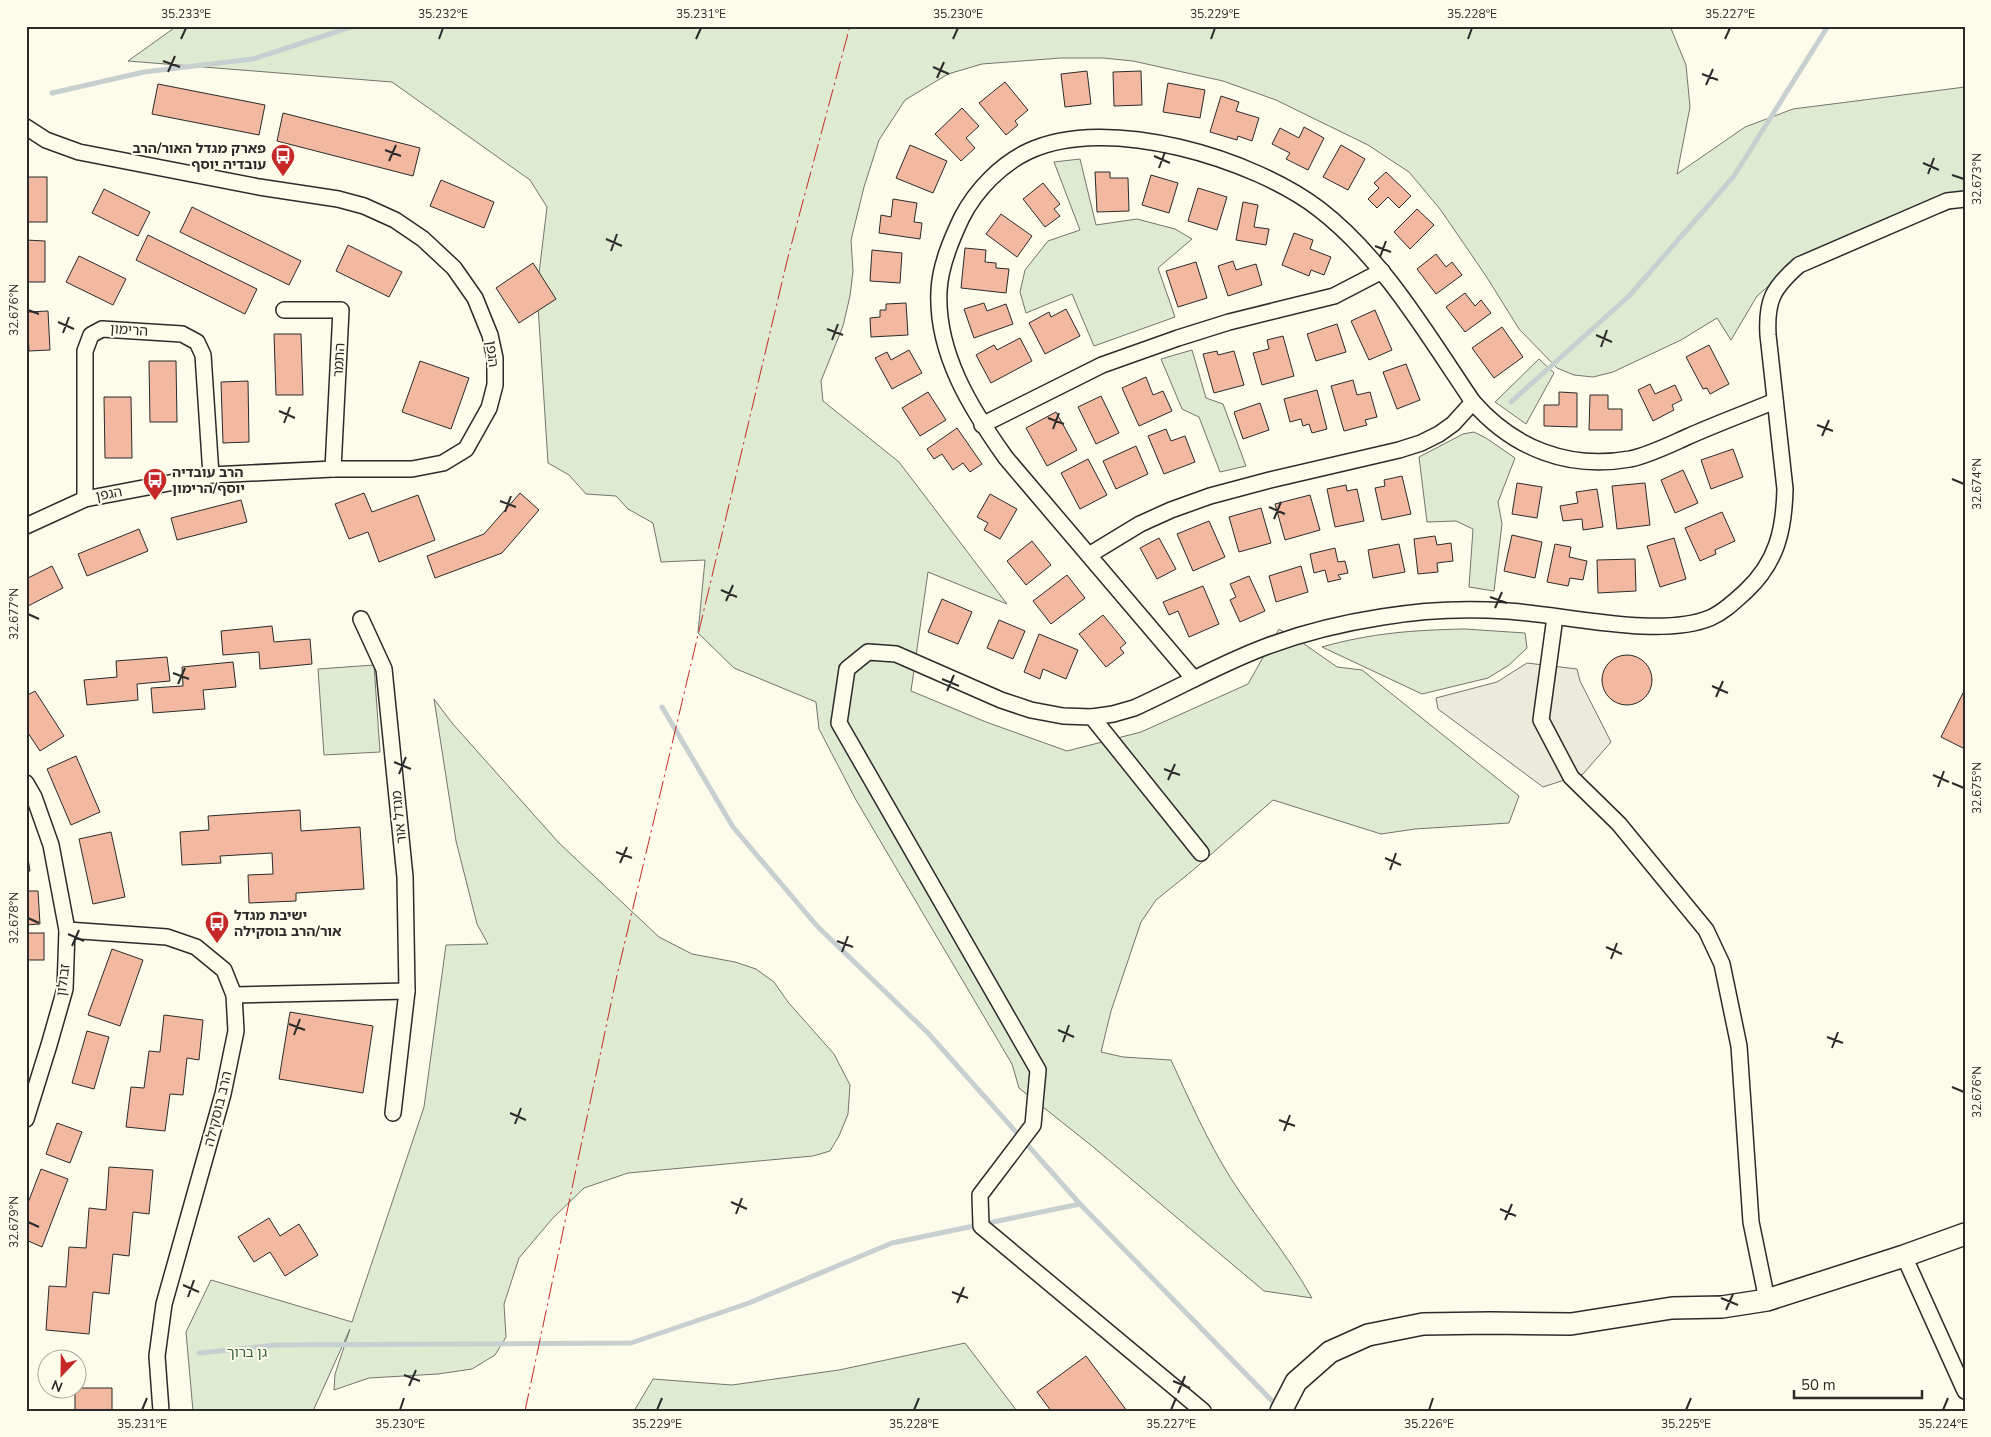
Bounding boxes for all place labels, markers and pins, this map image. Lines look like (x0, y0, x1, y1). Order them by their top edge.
place label: פארק מגדל האור/הרב עובדיה יוסף (132, 139, 266, 174)
bus stop icon: פארק מגדל האור/הרב עובדיה יוסף (270, 143, 296, 177)
place label: הרב עובדיה יוסף/הרימון (172, 463, 245, 498)
bus stop icon: הרב עובדיה יוסף/הרימון (142, 467, 168, 501)
place label: ישיבת מגדל אור/הרב בוסקילה (234, 906, 342, 941)
bus stop icon: ישיבת מגדל אור/הרב בוסקילה (204, 910, 230, 944)

